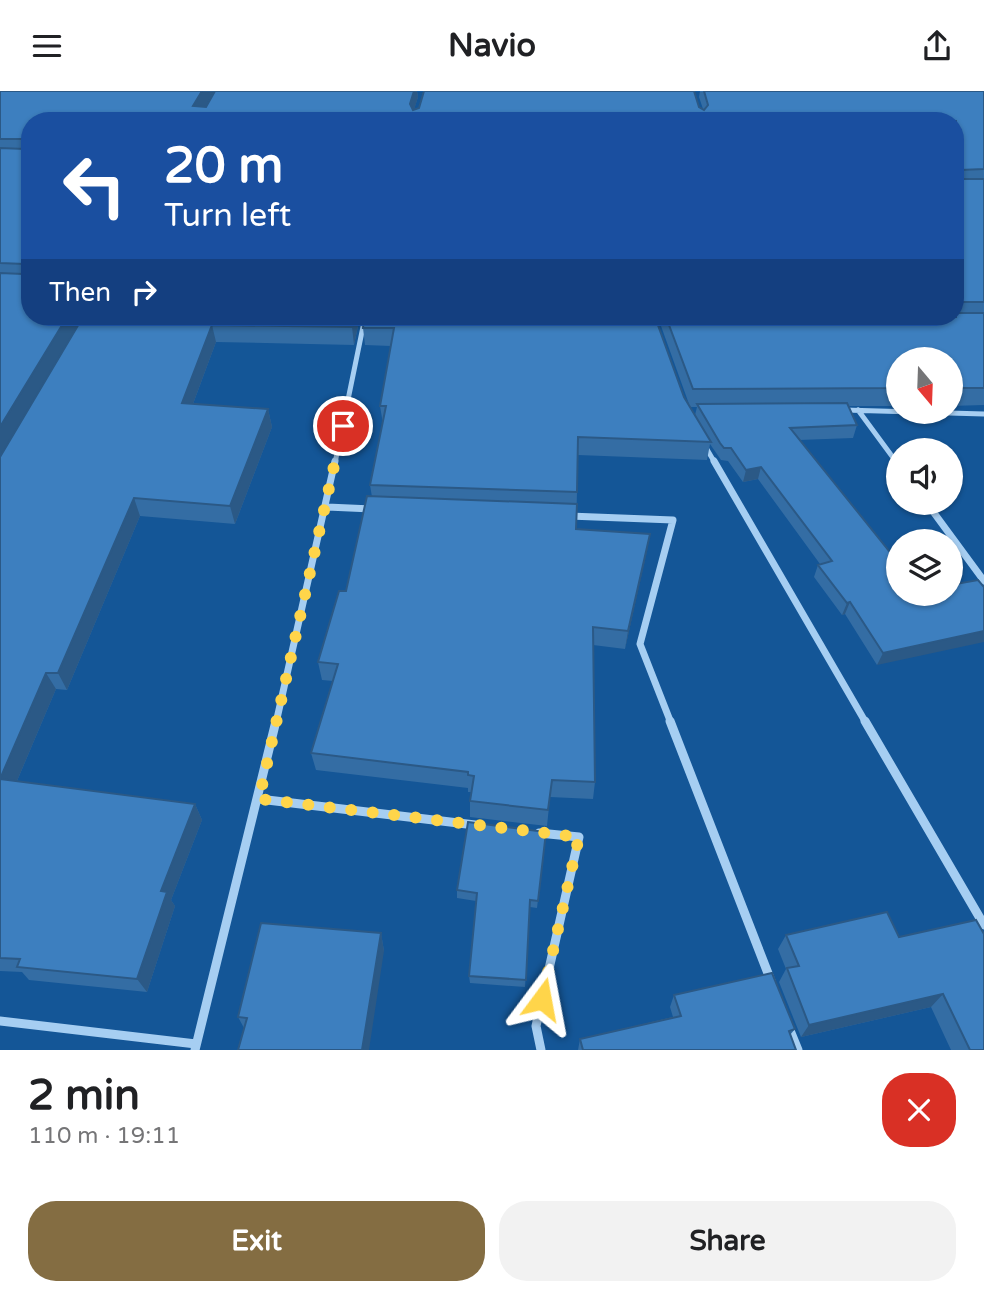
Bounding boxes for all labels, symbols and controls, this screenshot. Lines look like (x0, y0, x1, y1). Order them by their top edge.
icon: menu (28, 27, 66, 65)
text: Navio (448, 27, 536, 65)
icon: share (918, 27, 956, 65)
text: 20 m (164, 137, 283, 196)
icon: left (49, 140, 140, 231)
text: Turn left (164, 197, 291, 235)
icon: right (125, 273, 163, 311)
text: Then (49, 277, 111, 308)
north arrow (886, 347, 962, 423)
map controls (886, 347, 963, 606)
pin (313, 396, 373, 456)
icon: arrive (324, 407, 362, 445)
button: sound (886, 438, 963, 515)
button: layers (886, 529, 963, 606)
position arrow (505, 962, 579, 1036)
text: 2 min (28, 1070, 140, 1121)
button: close (882, 1073, 956, 1147)
text: 110 m · 19:11 (28, 1122, 180, 1150)
button: Exit (28, 1201, 485, 1281)
button: Share (499, 1201, 956, 1281)

